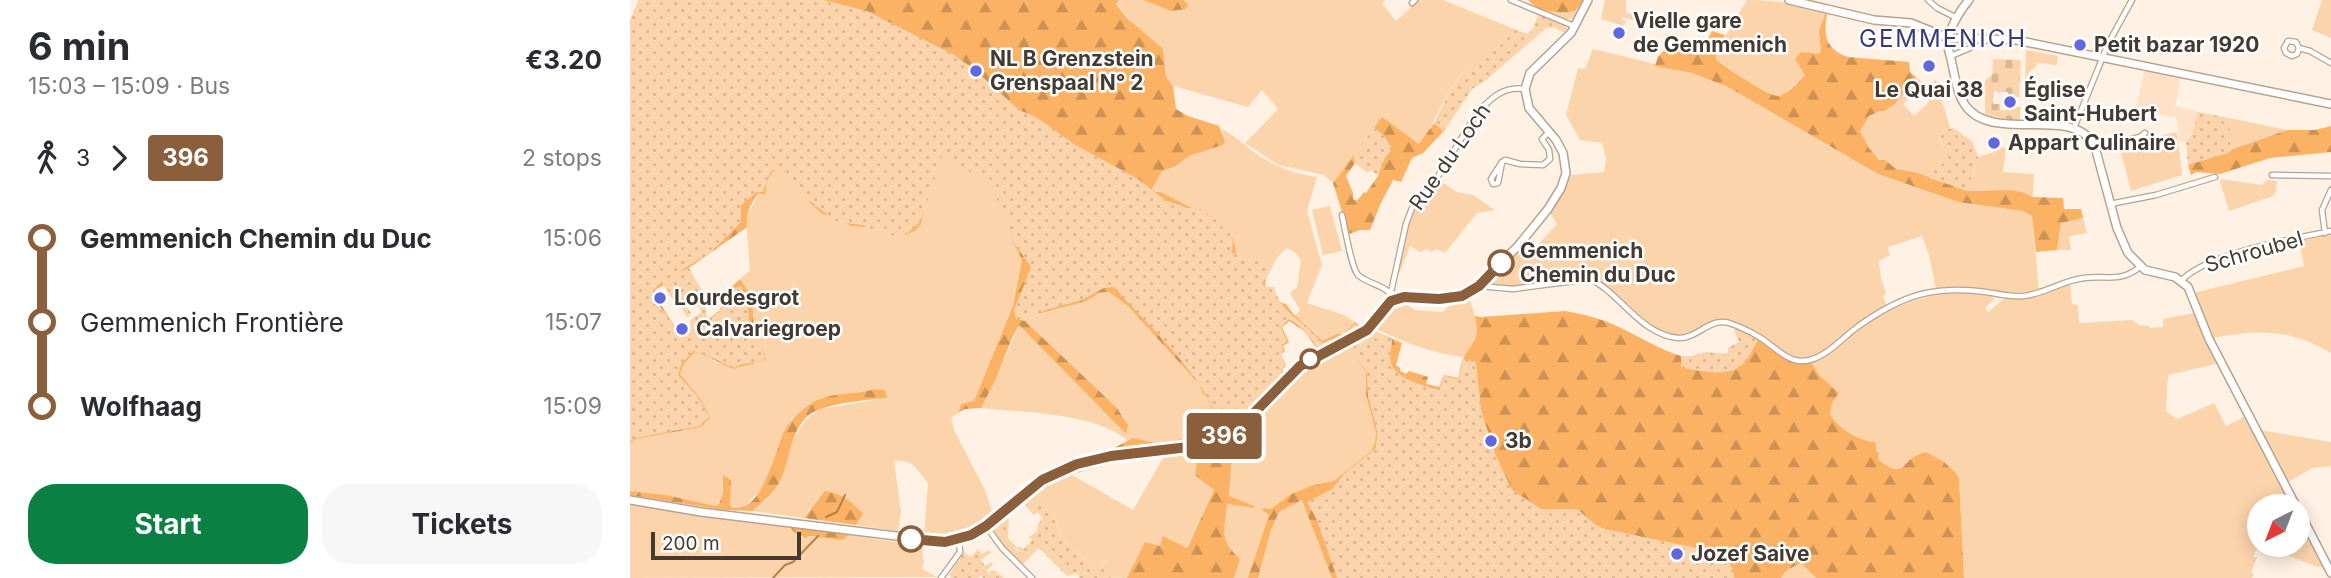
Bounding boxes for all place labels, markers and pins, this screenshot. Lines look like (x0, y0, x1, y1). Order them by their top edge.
place label: Vielle gare de Gemmenich (1633, 8, 1787, 57)
marker: Vielle gare de Gemmenich (1611, 25, 1627, 41)
place label: Petit bazar 1920 (2094, 32, 2259, 57)
marker: Petit bazar 1920 (2072, 37, 2088, 53)
place label: NL B Grenzstein Grenspaal N° 2 (990, 46, 1154, 95)
marker: Le Quai 38 (1921, 58, 1937, 74)
marker: NL B Grenzstein Grenspaal N° 2 (968, 63, 984, 79)
place label: Église Saint-Hubert (2024, 76, 2157, 126)
place label: Le Quai 38 (1875, 77, 1983, 102)
marker: Église Saint-Hubert (2002, 94, 2018, 110)
place label: Appart Culinaire (2008, 130, 2176, 155)
marker: Appart Culinaire (1986, 135, 2002, 151)
place label: Gemmenich Chemin du Duc (1520, 238, 1676, 287)
marker: Gemmenich Chemin du Duc (1488, 250, 1514, 276)
place label: Lourdesgrot (674, 285, 800, 310)
marker: Lourdesgrot (652, 290, 668, 306)
place label: Calvariegroep (696, 316, 841, 341)
marker: Calvariegroep (674, 321, 690, 337)
unlabelled marker (1300, 349, 1320, 369)
place label: 3b (1505, 428, 1532, 453)
marker: 3b (1483, 433, 1499, 449)
unlabelled marker (898, 526, 924, 552)
place label: Jozef Saive (1691, 541, 1810, 566)
marker: Jozef Saive (1669, 546, 1685, 562)

